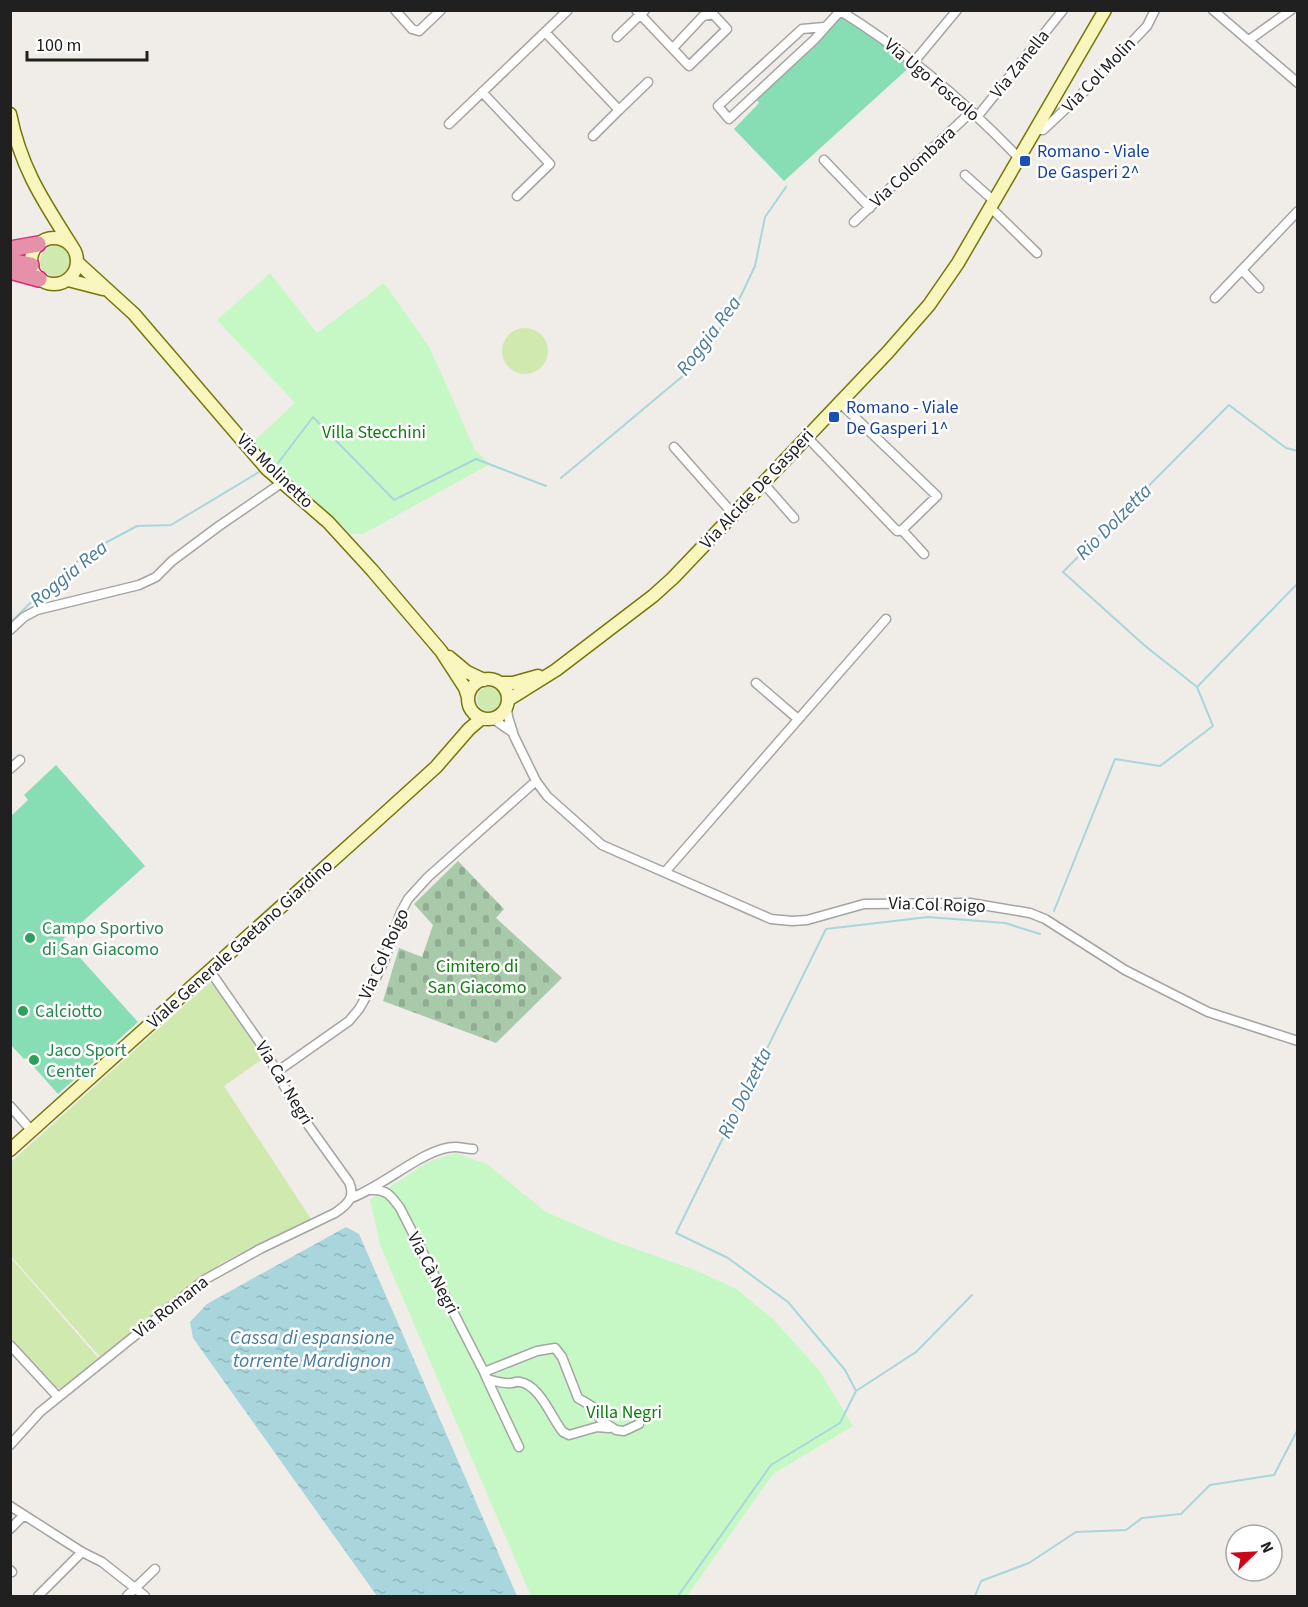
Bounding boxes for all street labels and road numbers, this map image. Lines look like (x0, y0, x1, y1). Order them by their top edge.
street label: Via Zanella (985, 24, 1055, 104)
street label: Via Col Molin (1057, 32, 1141, 118)
street label: Via Ugo Foscolo (879, 33, 985, 127)
street label: Via Colombara (864, 121, 962, 213)
street label: Via Alcide De Gasperi (694, 423, 820, 555)
street label: Via Molinetto (231, 428, 319, 514)
street label: Viale Generale Gaetano Giardino (142, 854, 338, 1034)
street label: Via Col Roigo (888, 891, 986, 919)
street label: Via Col Roigo (353, 904, 415, 1004)
street label: Via Ca' Negri (249, 1036, 319, 1130)
street label: Via Cà Negri (401, 1228, 465, 1318)
street label: Via Romana (128, 1270, 214, 1344)

